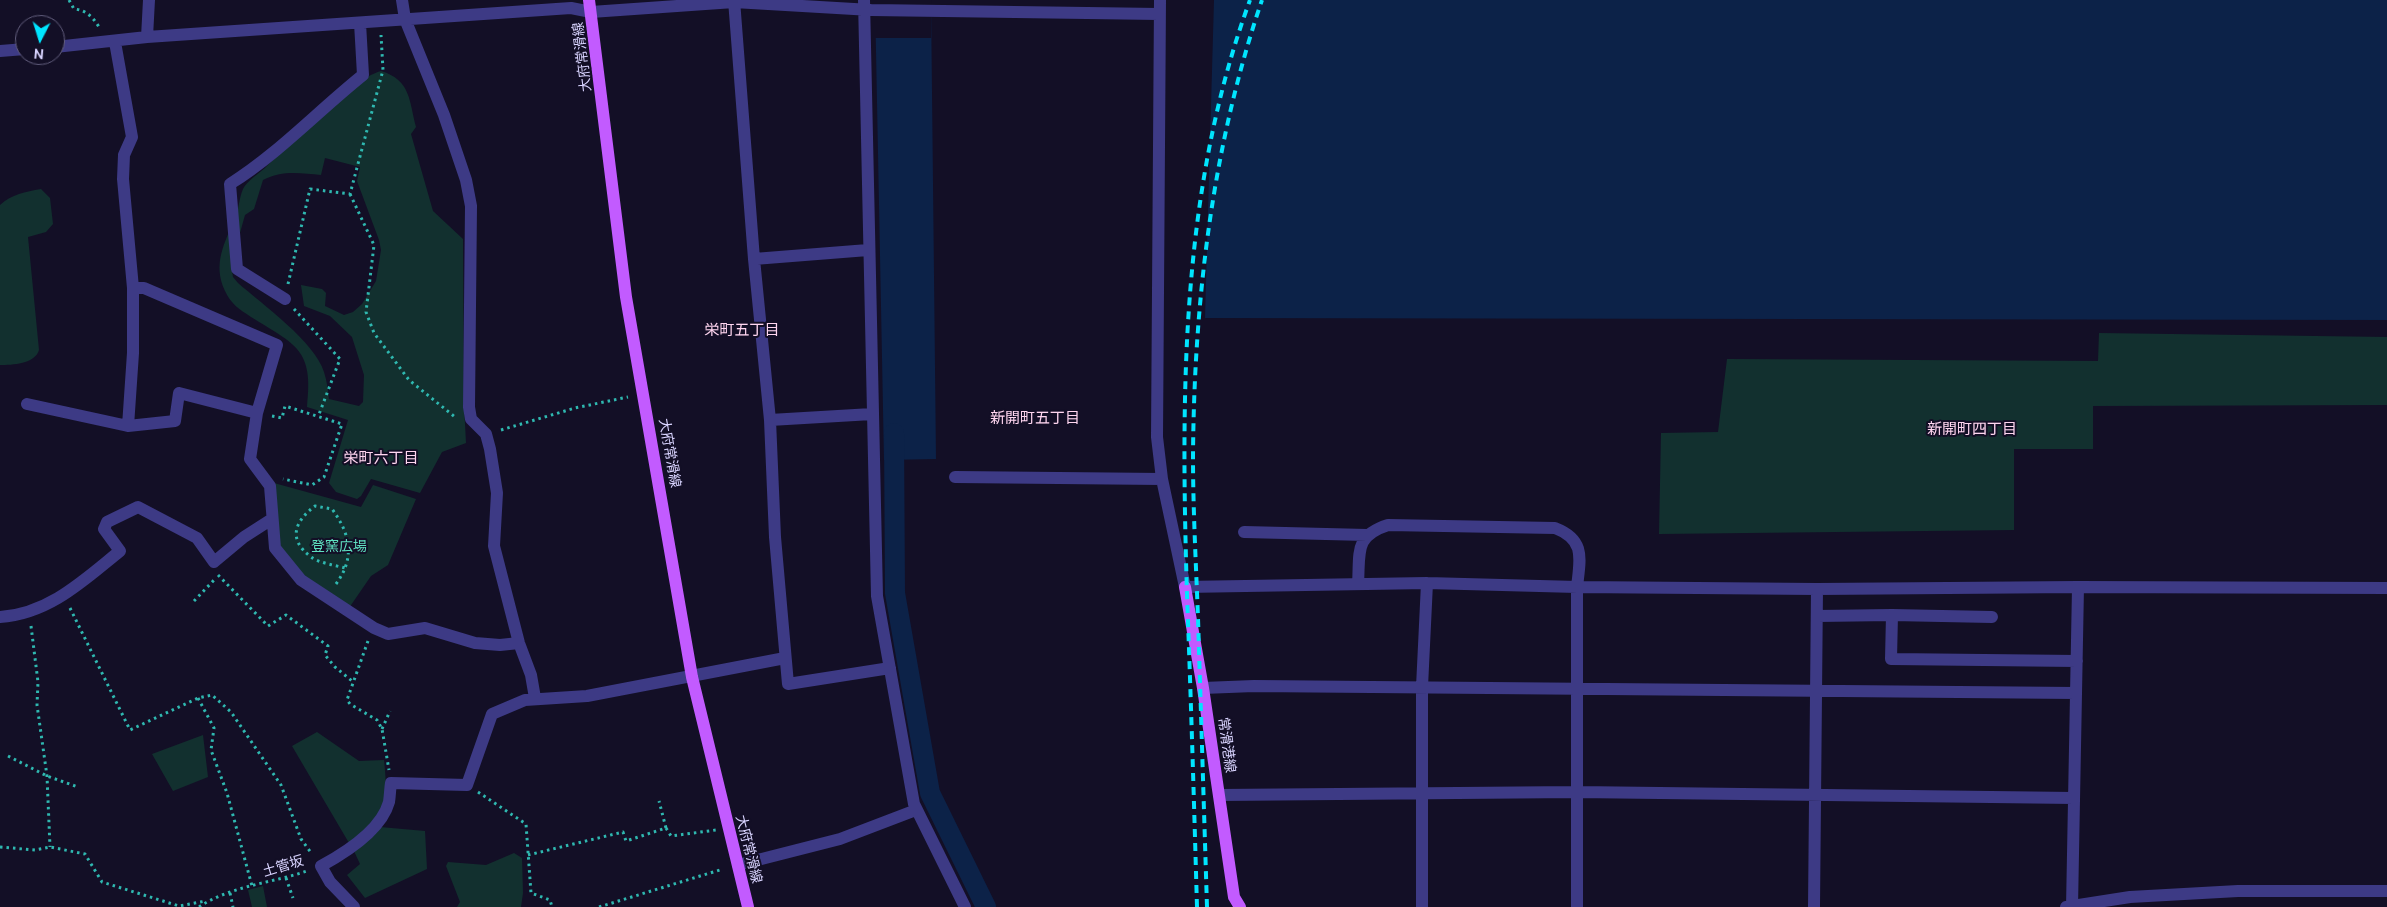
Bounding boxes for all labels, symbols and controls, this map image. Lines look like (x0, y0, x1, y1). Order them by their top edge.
north arrow (15, 15, 65, 65)
street label: 大府常滑線 (569, 21, 595, 93)
text: N (33, 46, 45, 62)
district label: 栄町五丁目 (705, 321, 779, 339)
district label: 新開町五丁目 (990, 409, 1080, 427)
street label: 大府常滑線 (656, 417, 684, 489)
district label: 新開町四丁目 (1927, 420, 2017, 438)
district label: 栄町六丁目 (344, 449, 418, 467)
park label: 登窯広場 (311, 538, 367, 554)
street label: 常滑港線 (1215, 716, 1239, 774)
street label: 大府常滑線 (732, 813, 766, 885)
street label: 土管坂 (260, 852, 306, 880)

